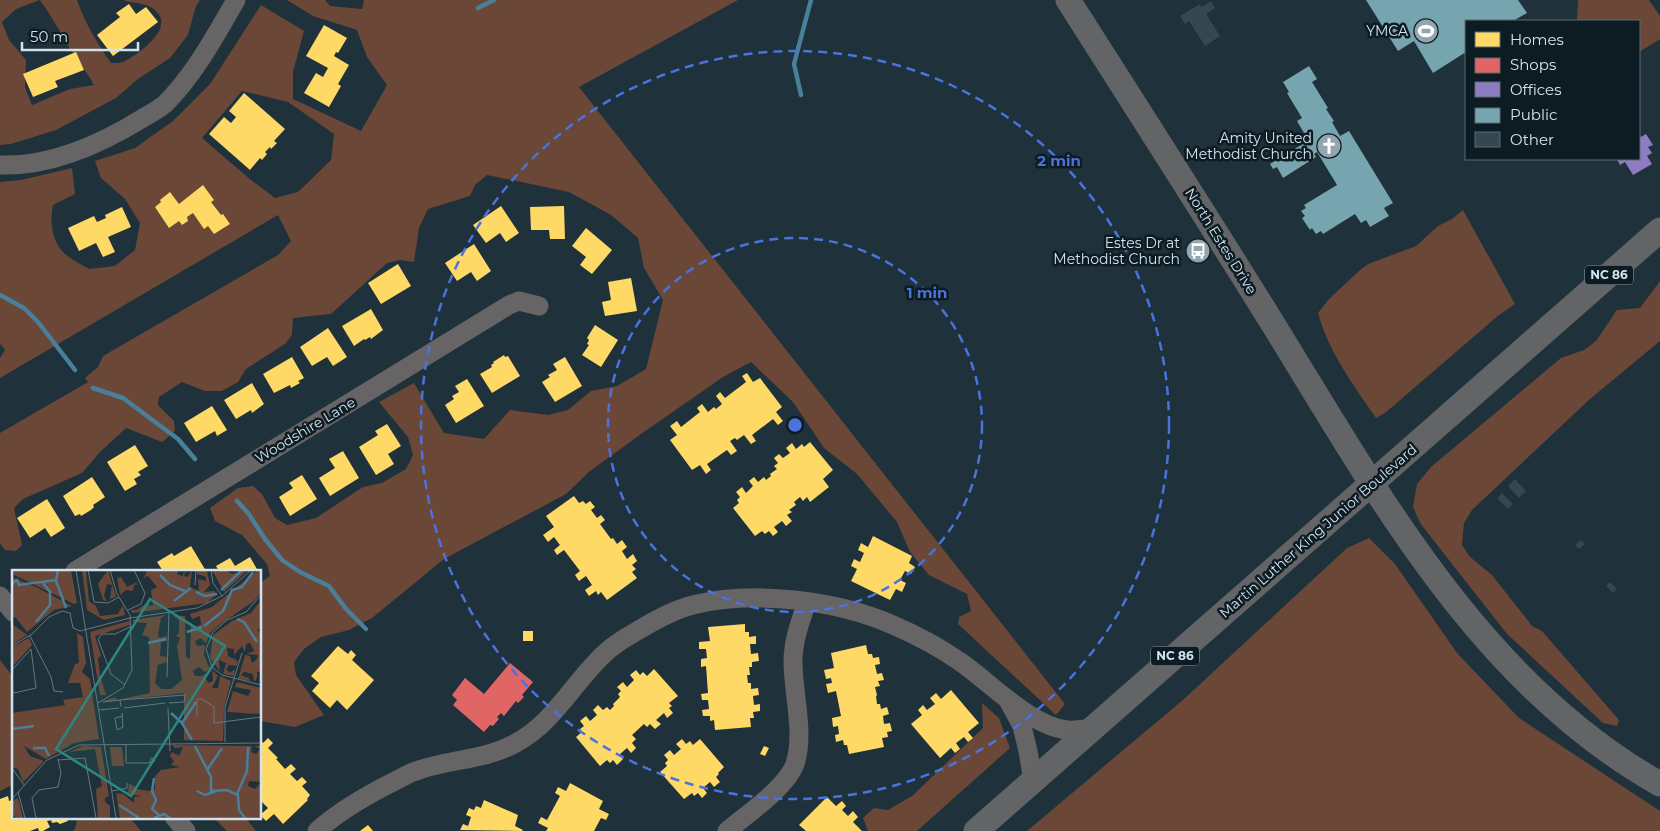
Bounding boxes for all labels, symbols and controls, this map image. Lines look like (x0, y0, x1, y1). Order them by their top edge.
sports icon: YMCA (1413, 18, 1439, 44)
scale bar (22, 20, 139, 52)
legend (1465, 20, 1640, 160)
place label: YMCA (1366, 22, 1409, 40)
text: 50 m (30, 27, 68, 46)
text: Homes (1510, 30, 1564, 49)
text: Shops (1510, 55, 1556, 74)
text: Offices (1510, 80, 1562, 99)
text: Public (1510, 105, 1558, 124)
place label: Amity United Methodist Church (1185, 129, 1312, 163)
text: Other (1510, 130, 1554, 149)
church icon: Amity United Methodist Church (1316, 133, 1342, 159)
text: 2 min (1037, 151, 1081, 170)
street label: North Estes Drive (1181, 185, 1261, 297)
place label: Estes Dr at Methodist Church (1053, 234, 1180, 268)
bus stop icon: Estes Dr at Methodist Church (1185, 238, 1211, 264)
road number: NC 86 (1585, 266, 1633, 284)
text: 1 min (907, 283, 947, 302)
street label: Woodshire Lane (252, 393, 358, 467)
centre of rings (786, 416, 804, 434)
street label: Martin Luther King Junior Boulevard (1216, 440, 1420, 622)
inset map (12, 570, 261, 818)
road number: NC 86 (1151, 646, 1199, 666)

